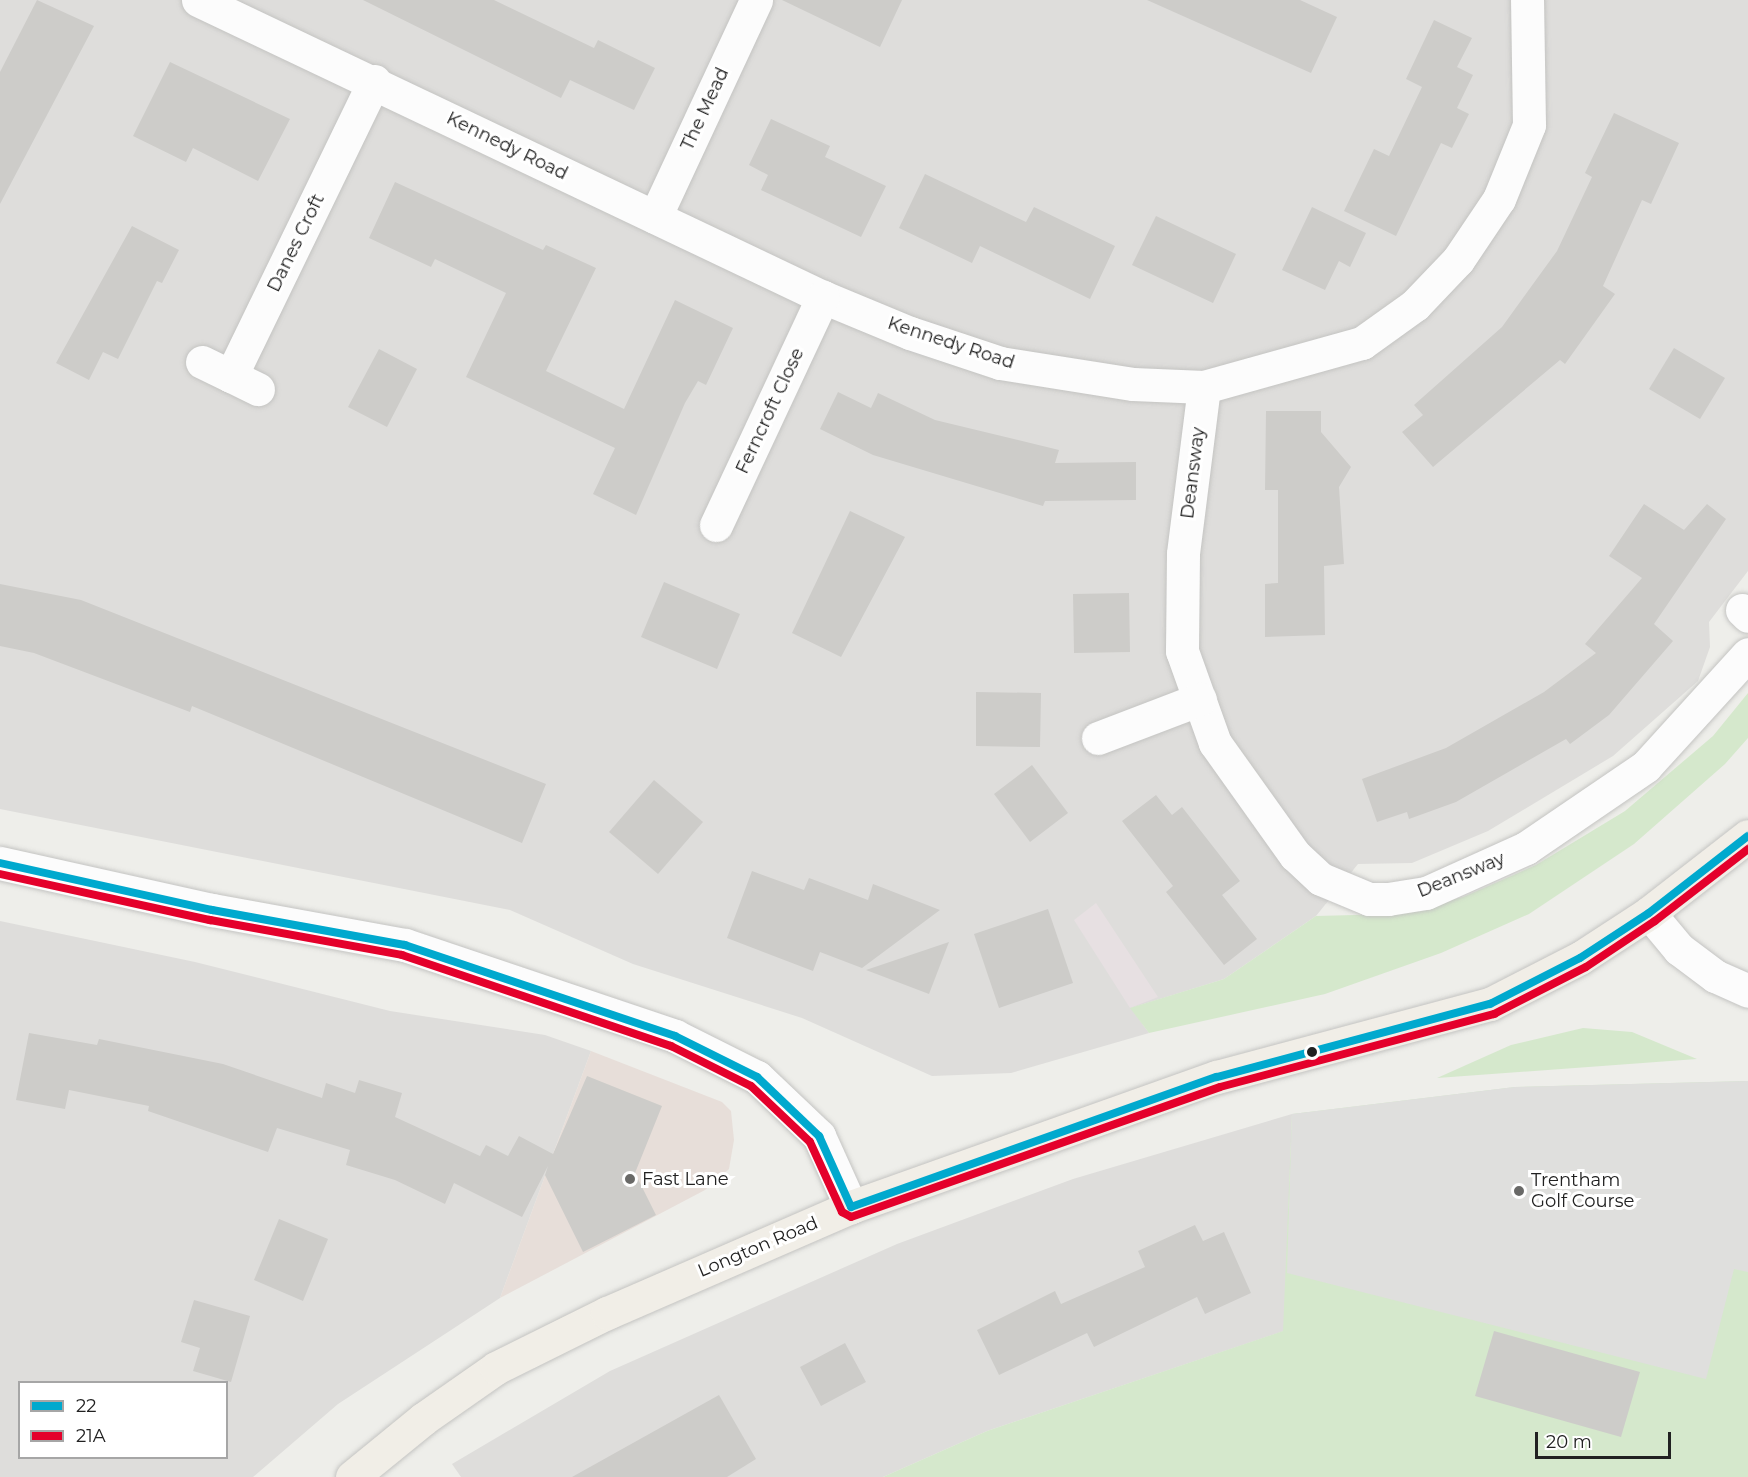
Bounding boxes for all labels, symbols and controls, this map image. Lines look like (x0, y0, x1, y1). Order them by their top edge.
street label: The Mead (676, 64, 734, 154)
street label: Kennedy Road (443, 107, 571, 185)
street label: Danes Croft (263, 190, 329, 296)
street label: Kennedy Road (885, 312, 1017, 374)
street label: Ferncroft Close (731, 345, 809, 477)
street label: Deansway (1177, 426, 1209, 520)
street label: Deansway (1414, 848, 1508, 902)
unlabelled marker (1306, 1046, 1318, 1058)
place label: Fast Lane (642, 1168, 729, 1190)
place label: Trentham Golf Course (1531, 1170, 1634, 1212)
marker: Fast Lane (623, 1172, 637, 1186)
marker: Trentham Golf Course (1512, 1184, 1526, 1198)
street label: Longton Road (695, 1212, 821, 1282)
legend (18, 1381, 228, 1459)
text: 22 (76, 1395, 96, 1417)
scale bar (1538, 1420, 1674, 1458)
text: 21A (76, 1425, 106, 1447)
text: 20 m (1546, 1431, 1592, 1453)

